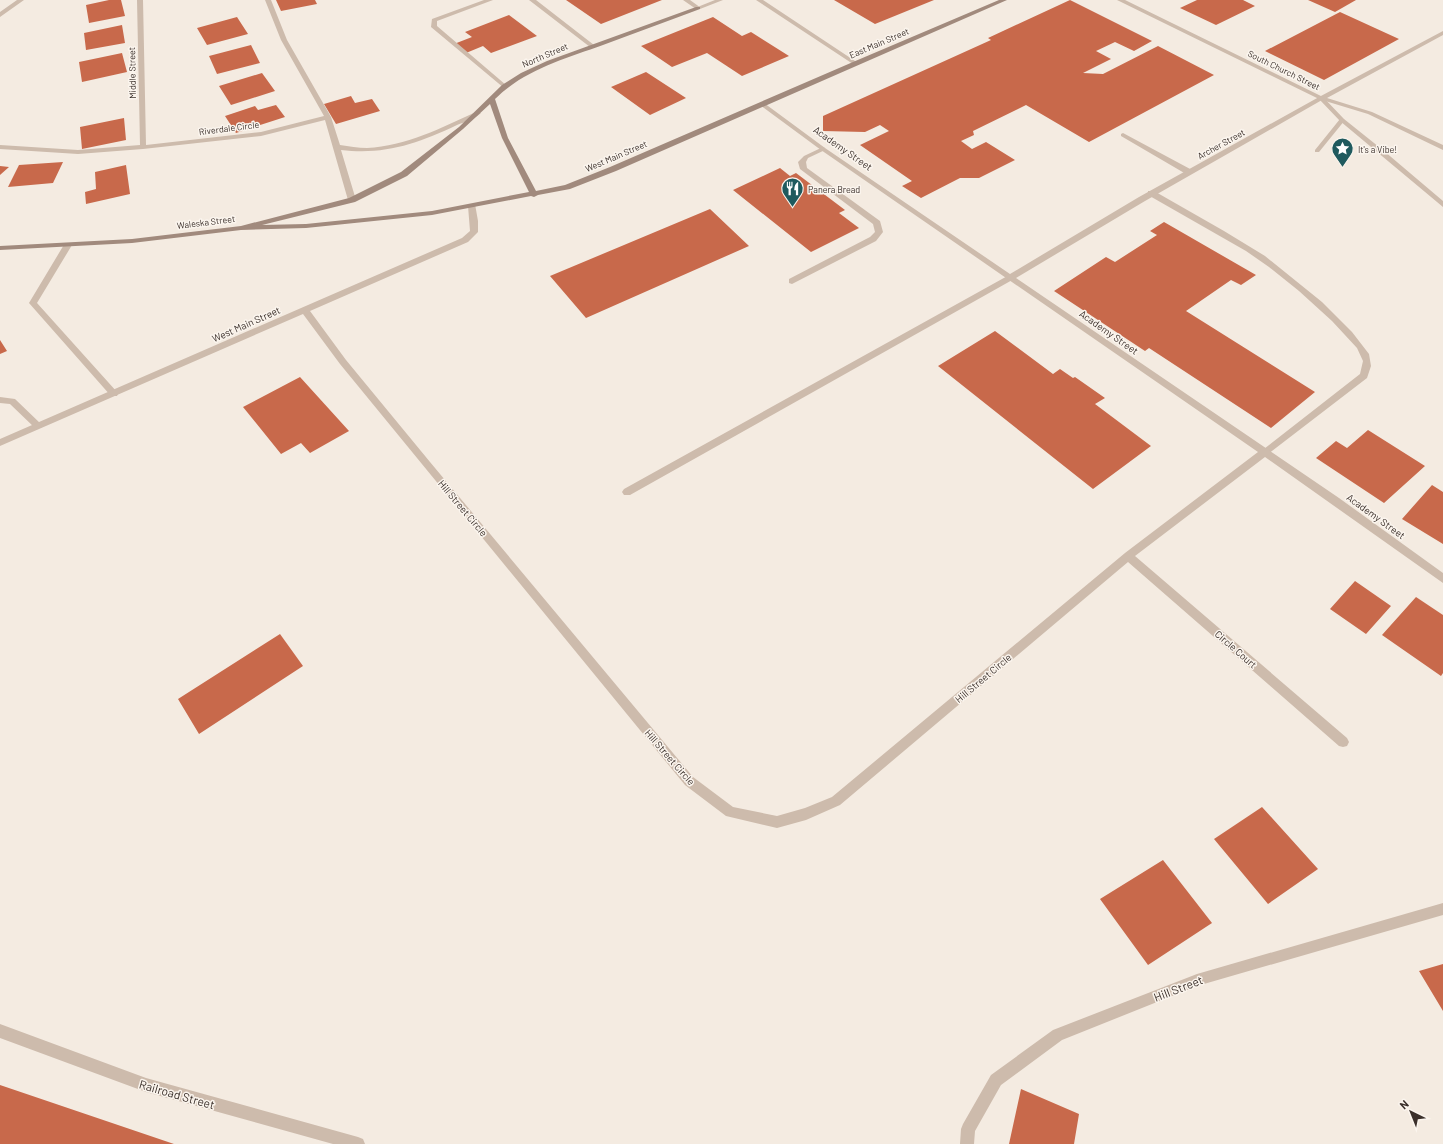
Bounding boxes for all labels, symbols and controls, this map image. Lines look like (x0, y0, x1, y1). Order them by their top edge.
street label: East Main Street (847, 25, 911, 61)
street label: North Street (520, 40, 570, 70)
street label: Middle Street (126, 47, 138, 99)
street label: South Church Street (1246, 48, 1322, 92)
street label: Riverdale Circle (198, 119, 260, 137)
street label: Academy Street (811, 123, 875, 173)
street label: Archer Street (1195, 126, 1247, 162)
place icon: It's a Vibe! (1329, 136, 1355, 169)
street label: West Main Street (583, 138, 649, 174)
place label: It's a Vibe! (1358, 144, 1397, 155)
restaurant icon: Panera Bread (780, 176, 806, 209)
place label: Panera Bread (808, 184, 860, 195)
street label: Waleska Street (176, 213, 236, 231)
street label: West Main Street (210, 303, 282, 344)
street label: Academy Street (1077, 307, 1141, 357)
street label: Hill Street Circle (436, 477, 490, 539)
street label: Academy Street (1345, 491, 1408, 541)
street label: Circle Court (1213, 628, 1260, 671)
street label: Hill Street Circle (952, 651, 1014, 705)
street label: Hill Street Circle (642, 727, 698, 787)
street label: Hill Street (1151, 972, 1205, 1004)
street label: Railroad Street (138, 1077, 216, 1111)
north arrow (1391, 1092, 1431, 1132)
text: N (1397, 1097, 1411, 1112)

